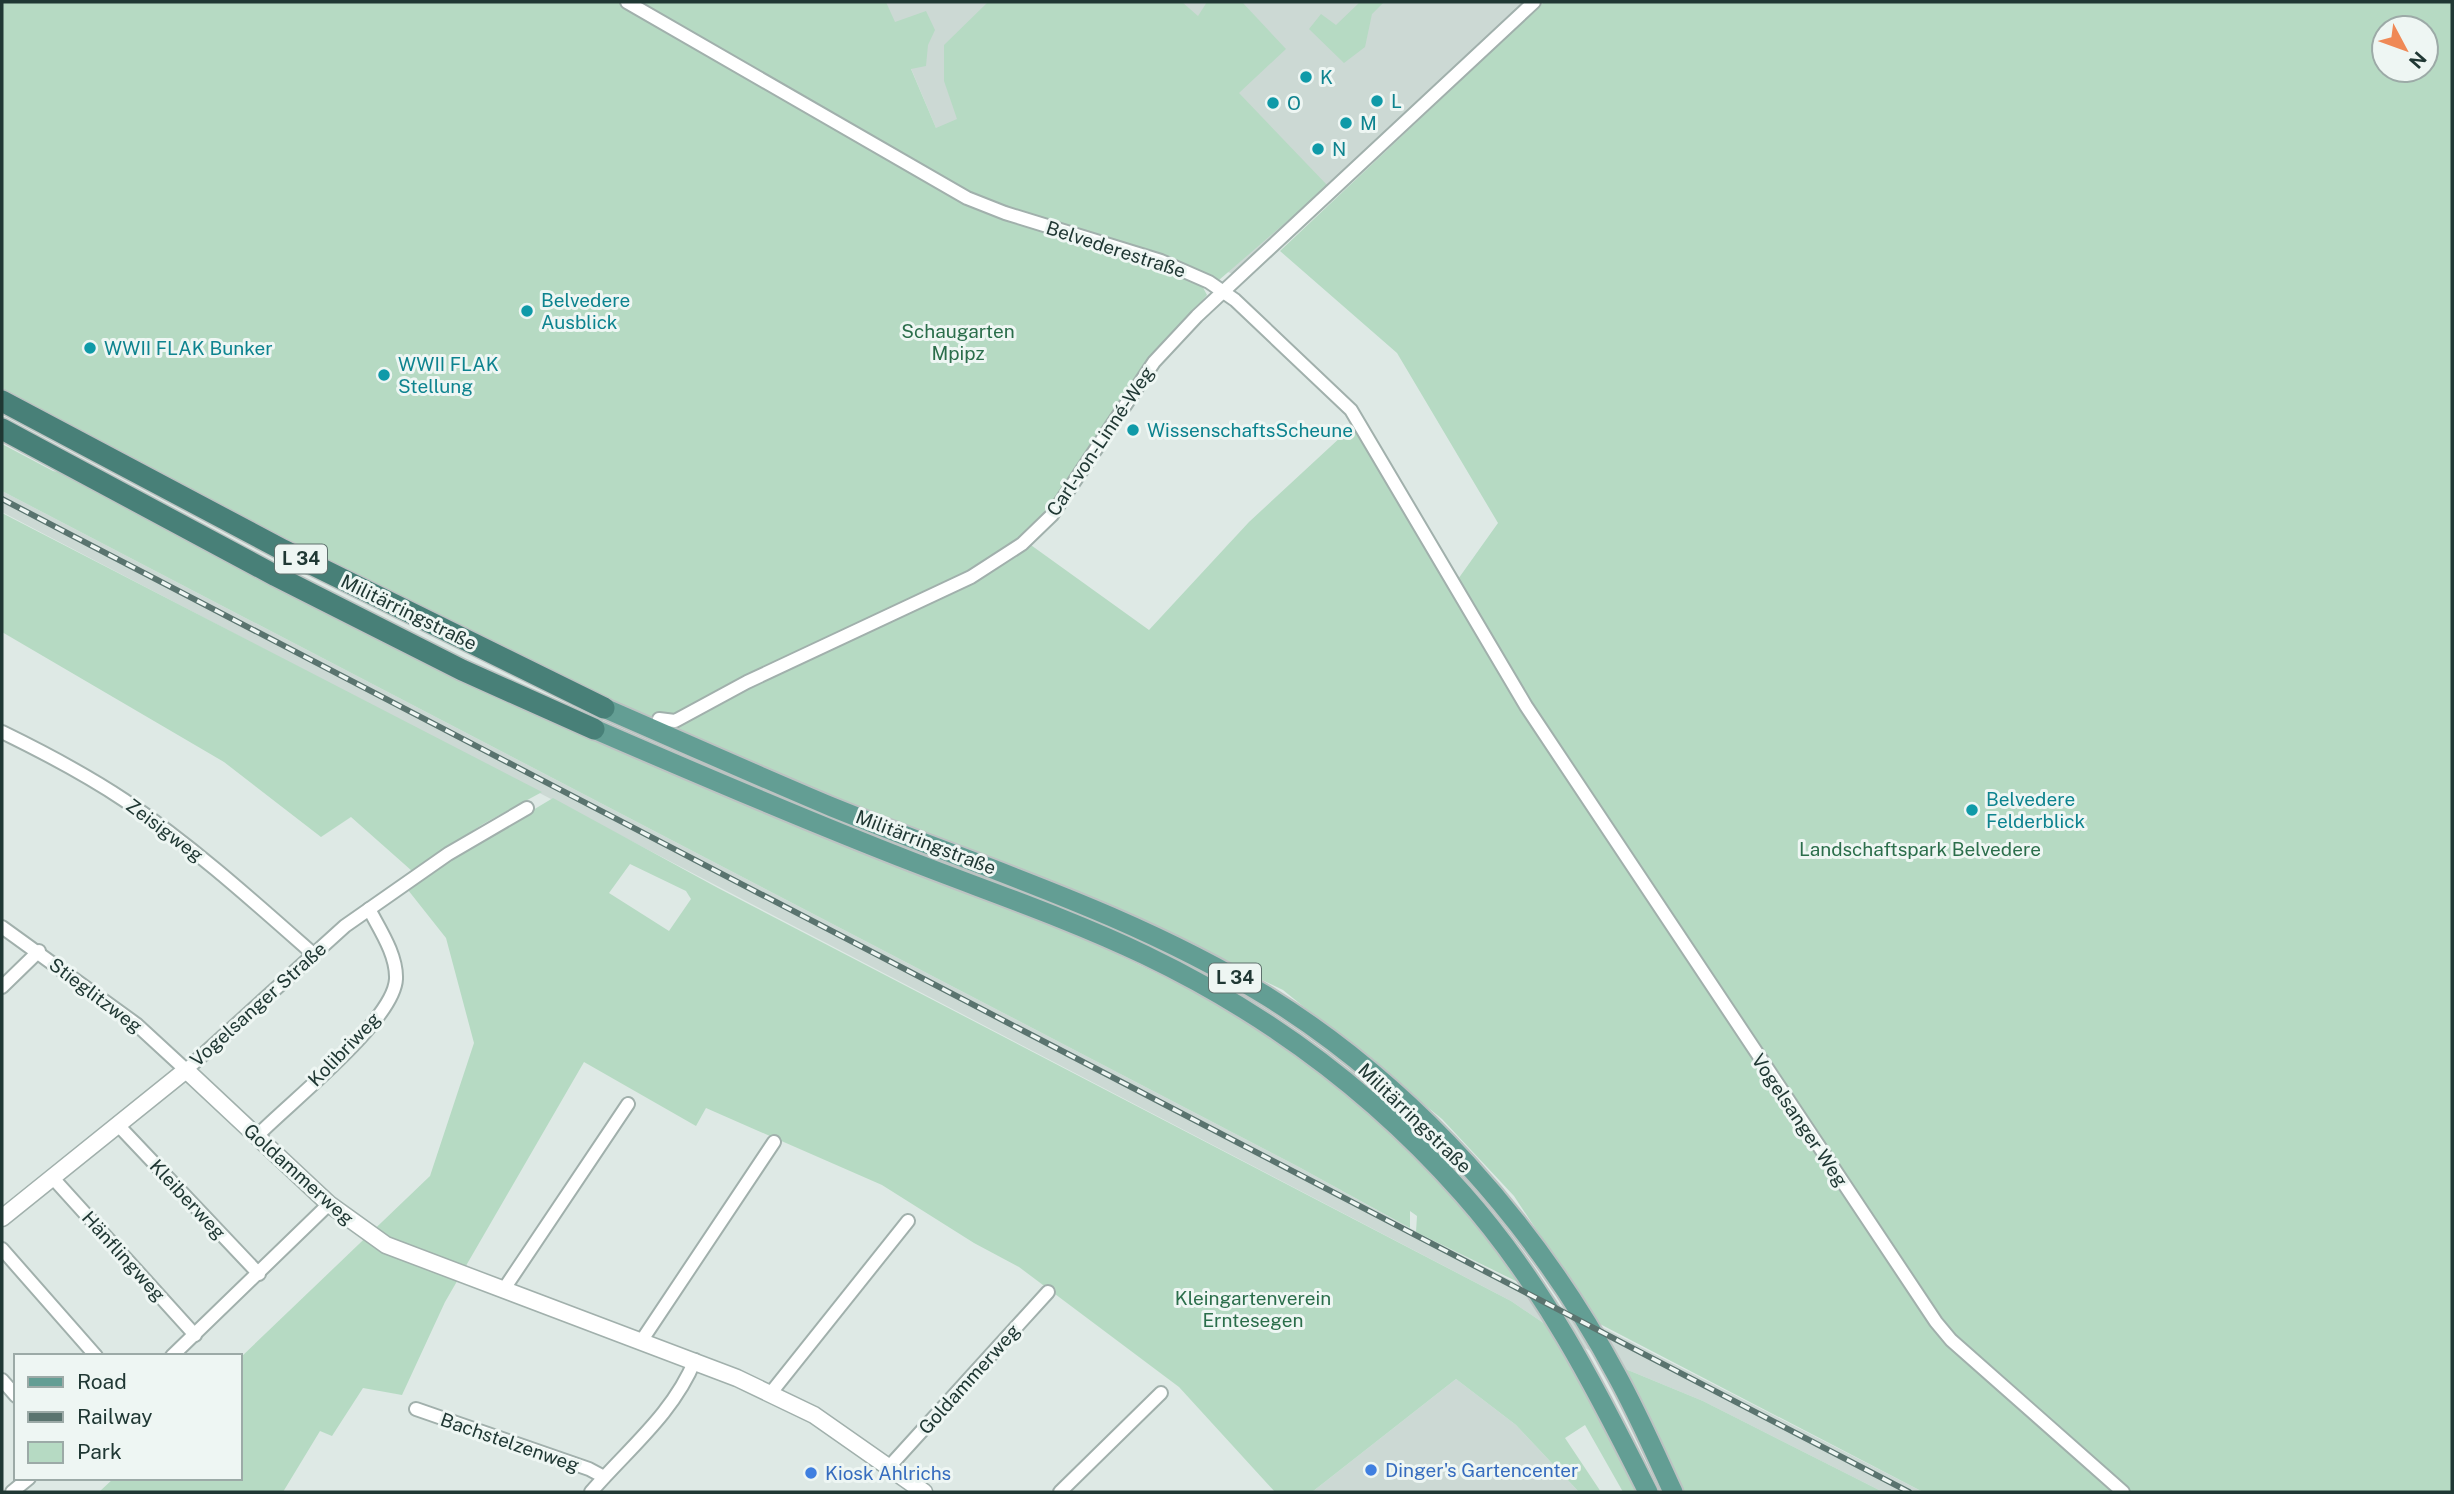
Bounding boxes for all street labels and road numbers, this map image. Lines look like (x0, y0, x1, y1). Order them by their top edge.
street label: Belvederestraße (1043, 216, 1189, 282)
street label: Carl-von-Linné-Weg (1042, 362, 1158, 520)
road number: L 34 (275, 544, 327, 574)
street label: Militärringstraße (338, 570, 480, 654)
street label: Zeisigweg (122, 794, 208, 866)
street label: Militärringstraße (853, 805, 999, 879)
street label: Vogelsanger Straße (186, 937, 330, 1071)
street label: Stieglitzweg (45, 953, 147, 1037)
road number: L 34 (1209, 964, 1261, 993)
street label: Kolibriweg (303, 1007, 385, 1091)
street label: Vogelsanger Weg (1748, 1050, 1853, 1191)
street label: Militärringstraße (1354, 1059, 1476, 1177)
street label: Goldammerweg (240, 1119, 359, 1229)
street label: Kleiberweg (146, 1155, 231, 1243)
street label: Hänflingweg (78, 1206, 170, 1306)
street label: Goldammerweg (914, 1319, 1024, 1438)
street label: Bachstelzenweg (438, 1408, 582, 1476)

